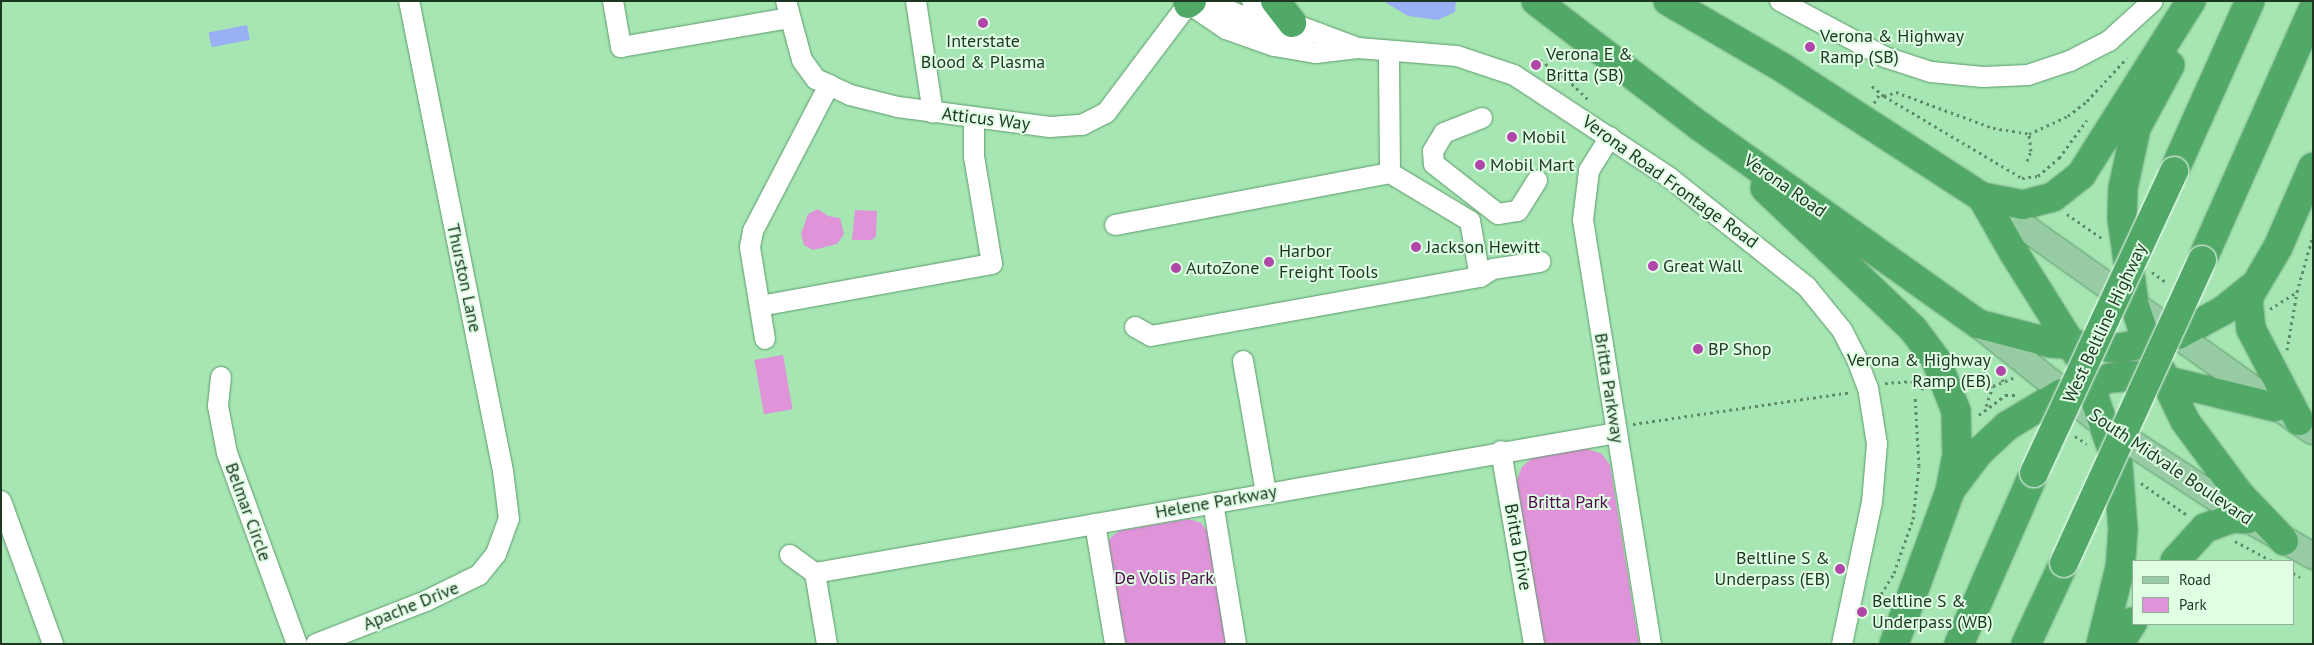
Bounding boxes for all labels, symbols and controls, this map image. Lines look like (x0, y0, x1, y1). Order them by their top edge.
marker: Interstate Blood & Plasma (977, 17, 989, 29)
place label: Verona & Highway Ramp (SB) (1820, 26, 1964, 68)
place label: Interstate Blood & Plasma (921, 31, 1045, 74)
marker: Verona & Highway Ramp (SB) (1804, 41, 1816, 53)
place label: Verona E & Britta (SB) (1546, 44, 1633, 86)
marker: Verona E & Britta (SB) (1530, 59, 1542, 71)
street label: Atticus Way (941, 103, 1031, 135)
street label: Verona Road Frontage Road (1578, 111, 1762, 253)
place label: Mobil (1522, 126, 1566, 148)
marker: Mobil (1506, 131, 1518, 143)
street label: Verona Road (1740, 150, 1830, 222)
place label: Mobil Mart (1490, 154, 1574, 176)
marker: Mobil Mart (1474, 159, 1486, 171)
street label: Thurston Lane (442, 222, 486, 334)
place label: Jackson Hewitt (1426, 236, 1540, 258)
street label: West Beltline Highway (2059, 240, 2151, 406)
place label: Harbor Freight Tools (1279, 241, 1379, 284)
marker: Jackson Hewitt (1410, 241, 1422, 253)
place label: Great Wall (1663, 255, 1743, 277)
marker: Harbor Freight Tools (1263, 256, 1275, 268)
place label: AutoZone (1186, 257, 1259, 279)
marker: Great Wall (1647, 260, 1659, 272)
marker: AutoZone (1170, 262, 1182, 274)
street label: Britta Parkway (1590, 331, 1628, 445)
place label: BP Shop (1708, 338, 1772, 360)
marker: BP Shop (1692, 343, 1704, 355)
place label: Verona & Highway Ramp (EB) (1847, 350, 1991, 392)
marker: Verona & Highway Ramp (EB) (1995, 365, 2007, 377)
street label: South Midvale Boulevard (2085, 404, 2257, 530)
street label: Belmar Circle (220, 460, 276, 564)
street label: Helene Parkway (1154, 481, 1278, 523)
park label: Britta Park (1528, 491, 1608, 513)
street label: Britta Drive (1500, 502, 1536, 592)
place label: Beltline S & Underpass (EB) (1715, 548, 1830, 590)
legend (2132, 560, 2294, 625)
marker: Beltline S & Underpass (EB) (1834, 563, 1846, 575)
park label: De Volis Park (1114, 567, 1214, 589)
text: Road (2179, 570, 2211, 589)
street label: Apache Drive (360, 577, 462, 635)
place label: Beltline S & Underpass (WB) (1872, 591, 1993, 634)
text: Park (2179, 595, 2207, 614)
marker: Beltline S & Underpass (WB) (1856, 606, 1868, 618)

